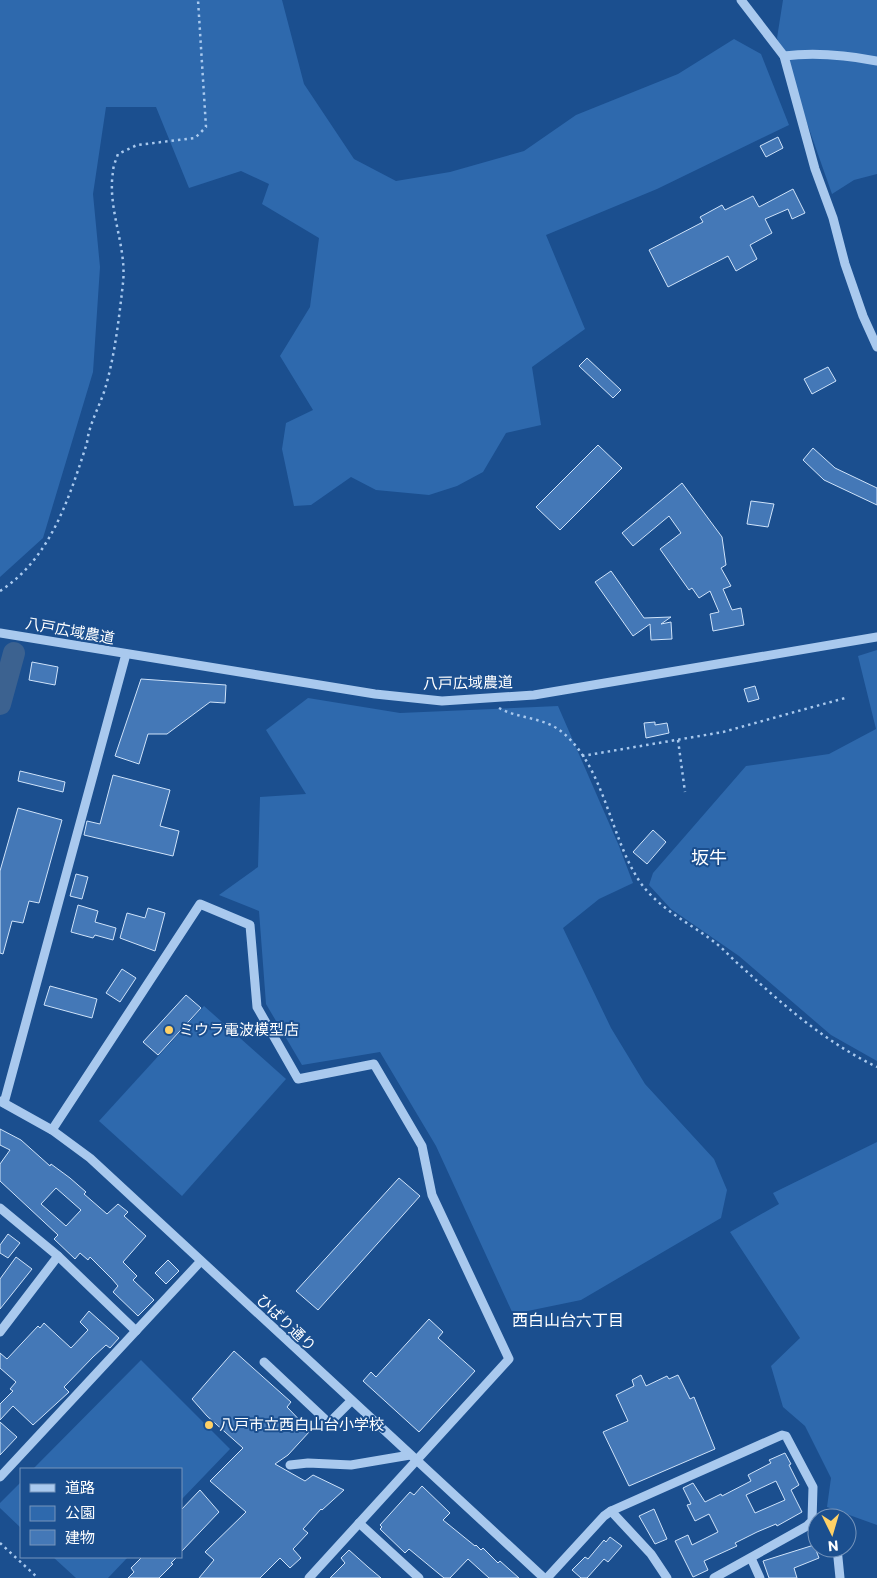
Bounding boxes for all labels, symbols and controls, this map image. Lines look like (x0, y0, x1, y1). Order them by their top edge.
street label: 八戸広域農道 (24, 613, 116, 647)
street label: 八戸広域農道 (423, 672, 513, 692)
district label: 坂牛 (691, 846, 727, 868)
place label: ミウラ電波模型店 (179, 1020, 299, 1038)
marker: ミウラ電波模型店 (163, 1024, 175, 1036)
street label: ひばり通り (253, 1290, 320, 1354)
district label: 西白山台六丁目 (512, 1310, 624, 1329)
place label: 八戸市立西白山台小学校 (219, 1415, 384, 1433)
marker: 八戸市立西白山台小学校 (203, 1419, 215, 1431)
legend (20, 1468, 182, 1558)
text: 道路 (65, 1478, 95, 1496)
text: 公園 (65, 1503, 95, 1521)
north arrow (807, 1508, 857, 1558)
text: 建物 (65, 1528, 95, 1546)
text: N (827, 1538, 839, 1555)

